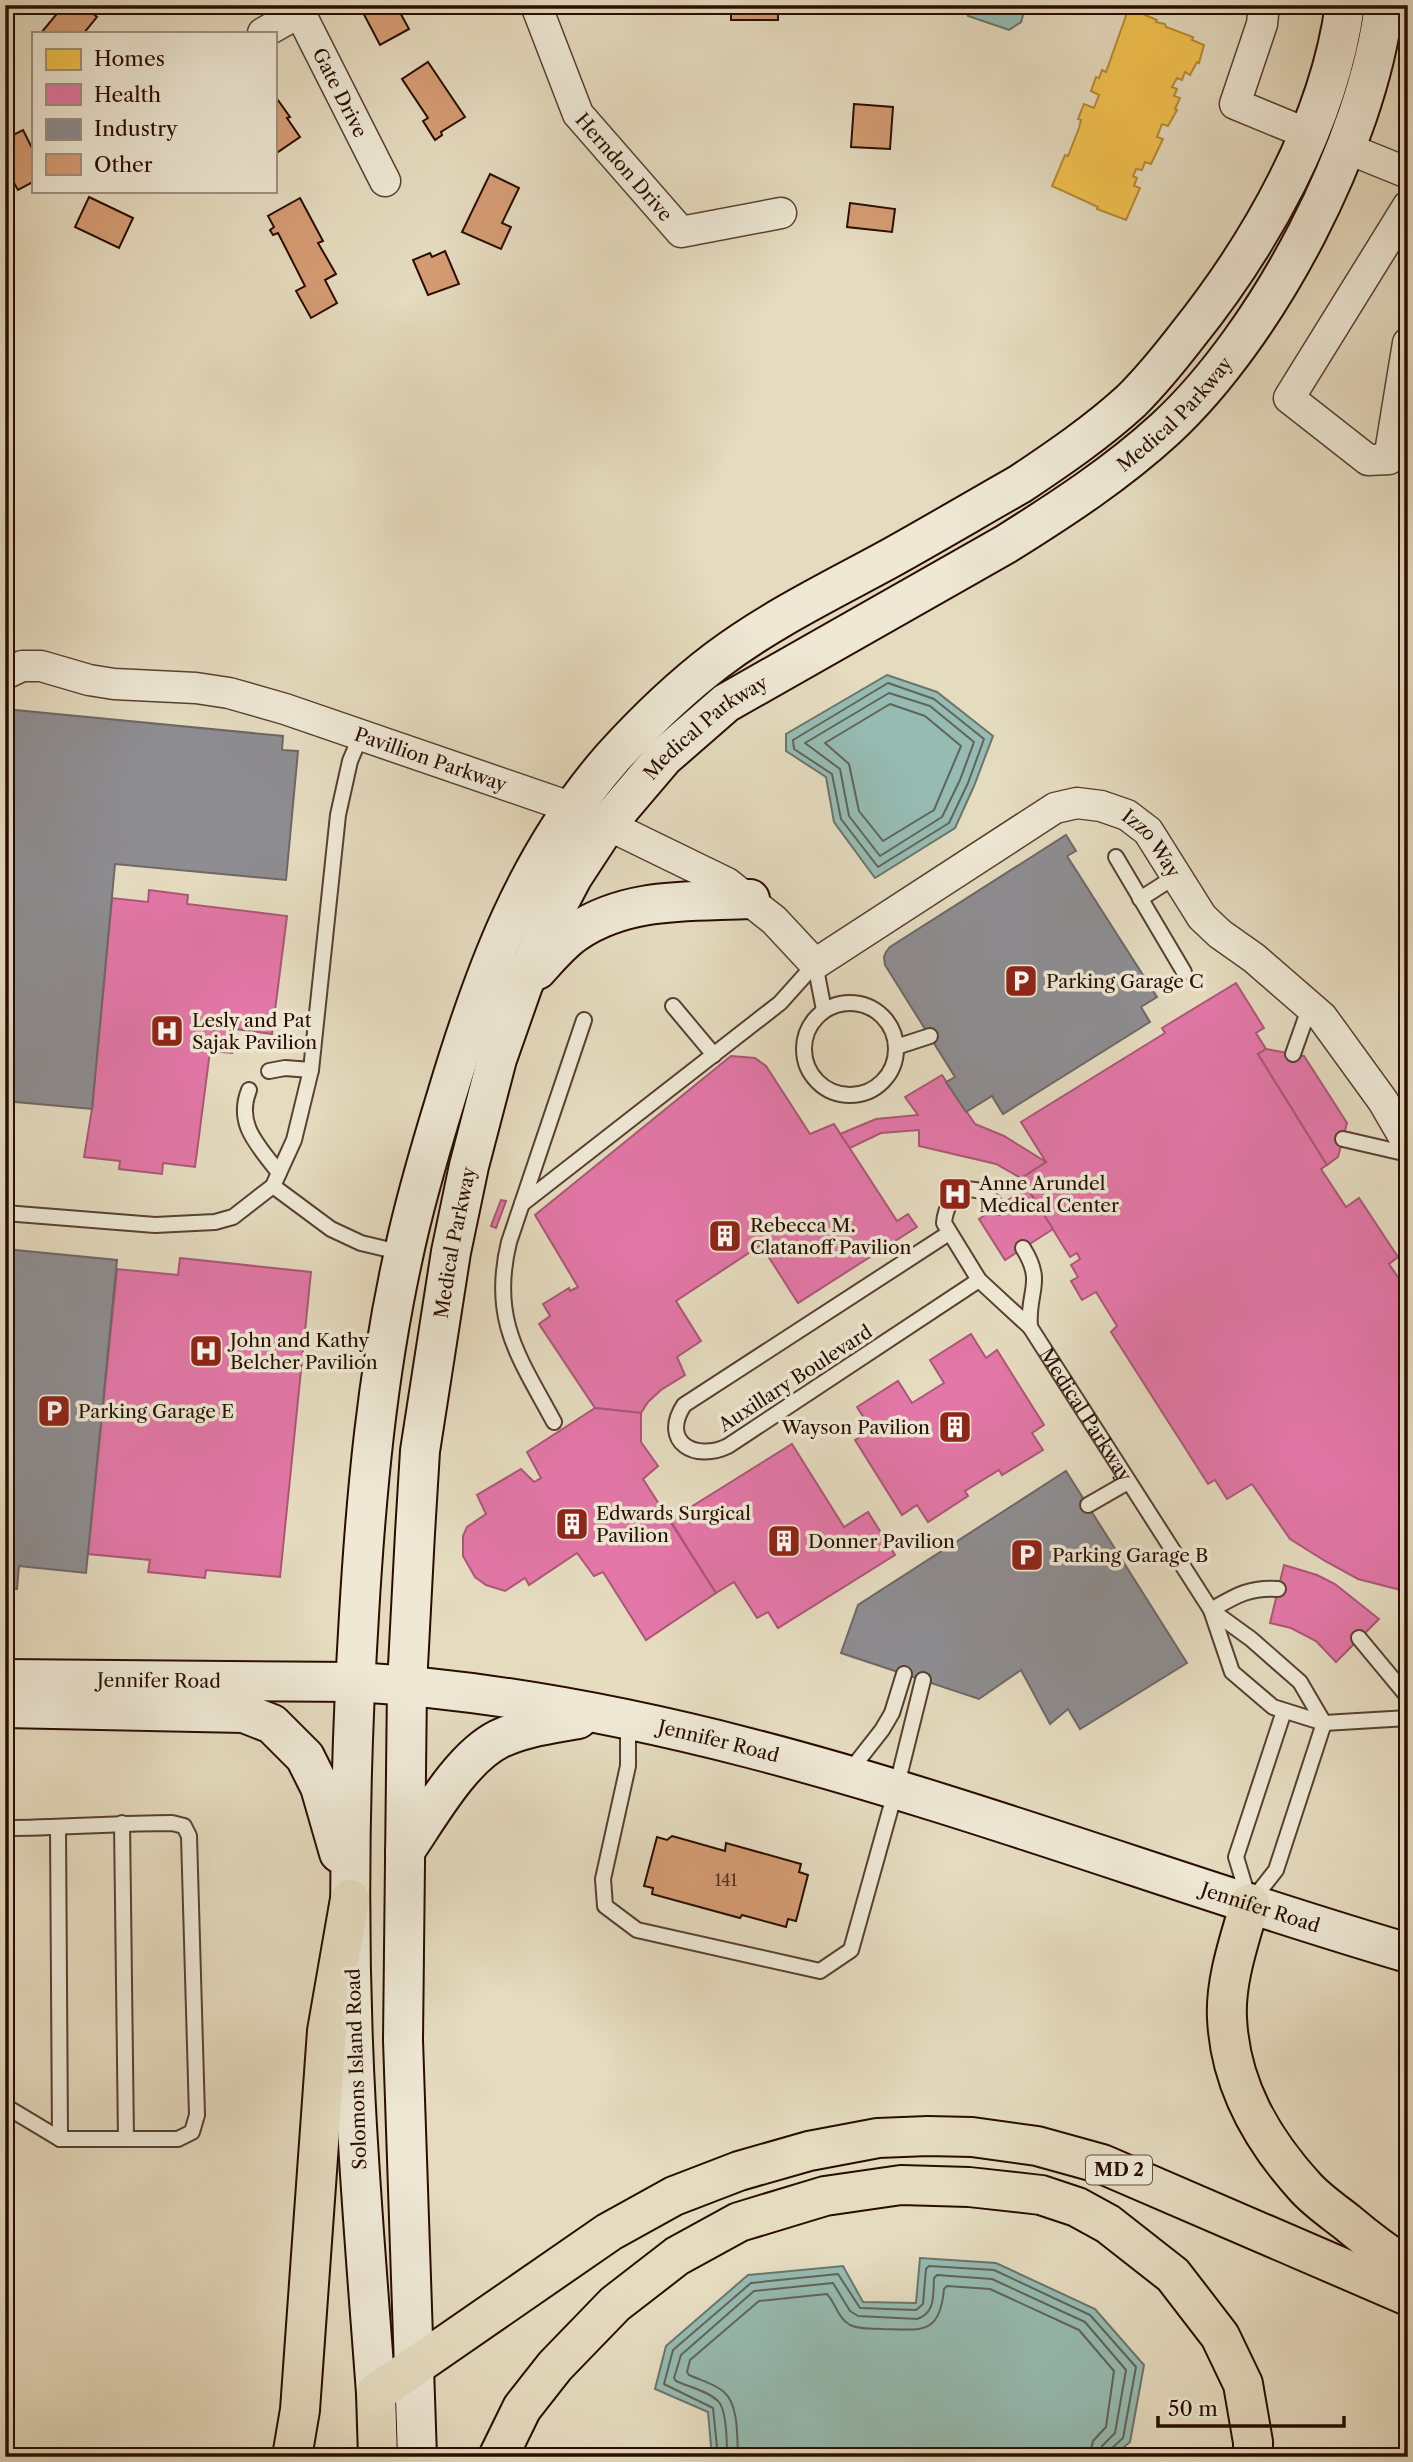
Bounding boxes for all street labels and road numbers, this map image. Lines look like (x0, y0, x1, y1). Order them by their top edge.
street label: Gate Drive (308, 44, 372, 141)
street label: Herndon Drive (570, 108, 677, 226)
street label: Medical Parkway (1113, 352, 1238, 477)
street label: Medical Parkway (639, 671, 772, 785)
street label: Pavillion Parkway (351, 723, 510, 797)
street label: Izzo Way (1117, 804, 1185, 882)
street label: Medical Parkway (430, 1164, 481, 1320)
street label: Auxillary Boulevard (713, 1320, 877, 1437)
street label: Medical Parkway (1035, 1344, 1137, 1486)
street label: Jennifer Road (94, 1669, 221, 1693)
street label: Jennifer Road (653, 1715, 782, 1767)
street label: Jennifer Road (1195, 1877, 1323, 1938)
street label: Solomons Island Road (341, 1968, 372, 2170)
road number: MD 2 (1086, 2156, 1152, 2184)

